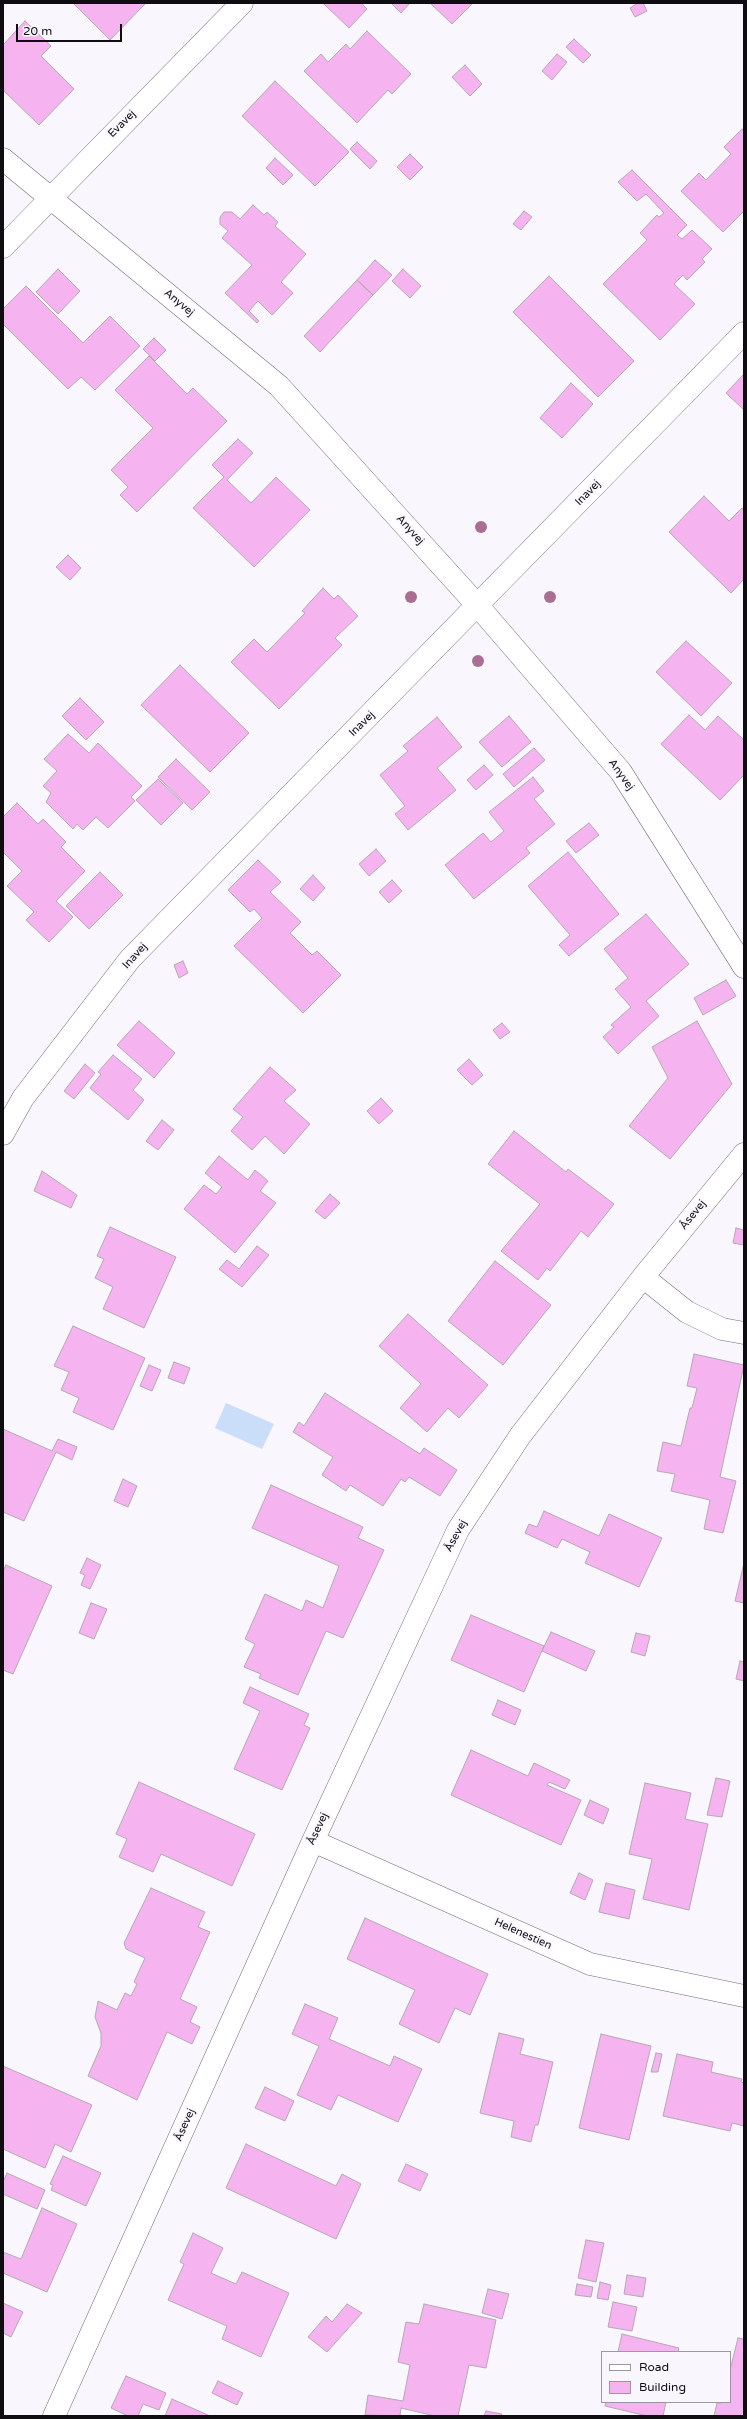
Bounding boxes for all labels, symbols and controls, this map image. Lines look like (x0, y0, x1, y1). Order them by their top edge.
scale bar (18, 16, 124, 42)
text: 20 m (23, 24, 52, 38)
street label: Evavej (106, 108, 138, 140)
street label: Anyvej (161, 287, 197, 319)
street label: Inavej (573, 477, 603, 509)
street label: Anyvej (393, 512, 427, 548)
street label: Inavej (347, 709, 377, 739)
street label: Anyvej (605, 757, 637, 793)
street label: Inavej (120, 940, 150, 972)
street label: Åsevej (677, 1197, 709, 1233)
street label: Åsevej (442, 1518, 470, 1554)
street label: Åsevej (305, 1811, 331, 1847)
street label: Helenestien (492, 1915, 554, 1953)
street label: Åsevej (172, 2107, 198, 2143)
legend (601, 2351, 731, 2403)
text: Road (639, 2360, 669, 2374)
text: Building (639, 2380, 686, 2394)

